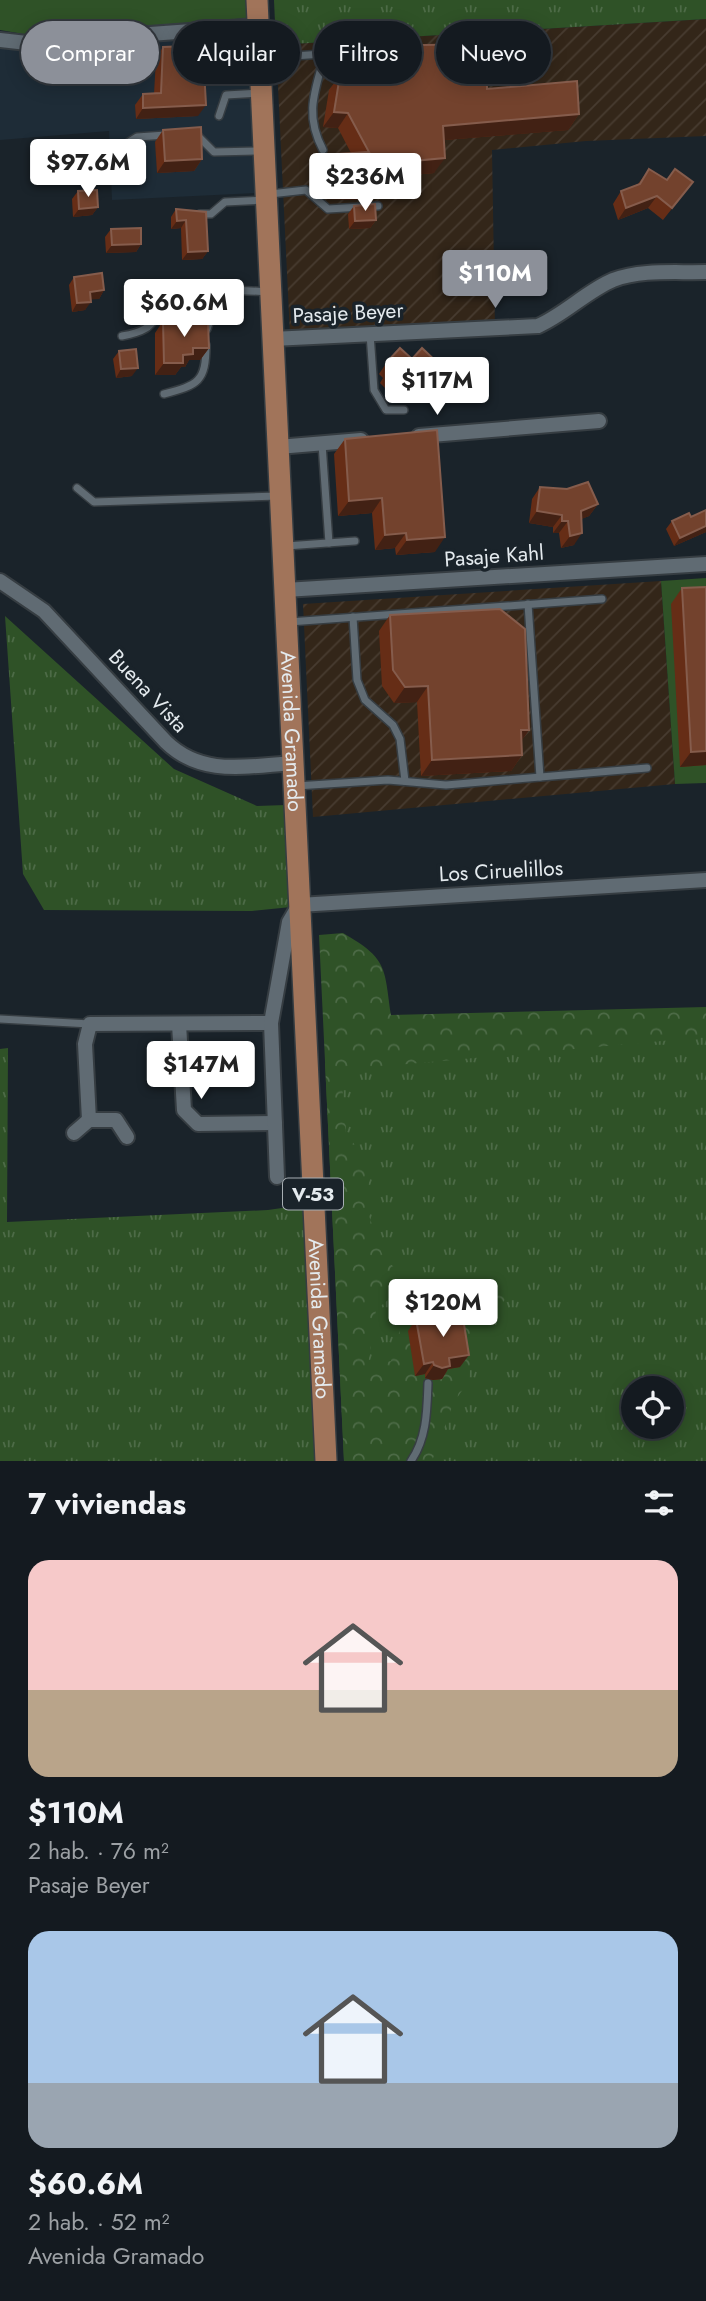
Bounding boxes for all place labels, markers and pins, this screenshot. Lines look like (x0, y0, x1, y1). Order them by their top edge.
pin: $97.6M (31, 140, 145, 199)
pin: $236M (316, 154, 414, 213)
pin: $110M (446, 250, 544, 310)
pin: $60.6M (127, 280, 241, 339)
pin: $117M (388, 358, 486, 417)
pin: $147M (152, 1042, 250, 1101)
pin: $120M (394, 1280, 492, 1339)

